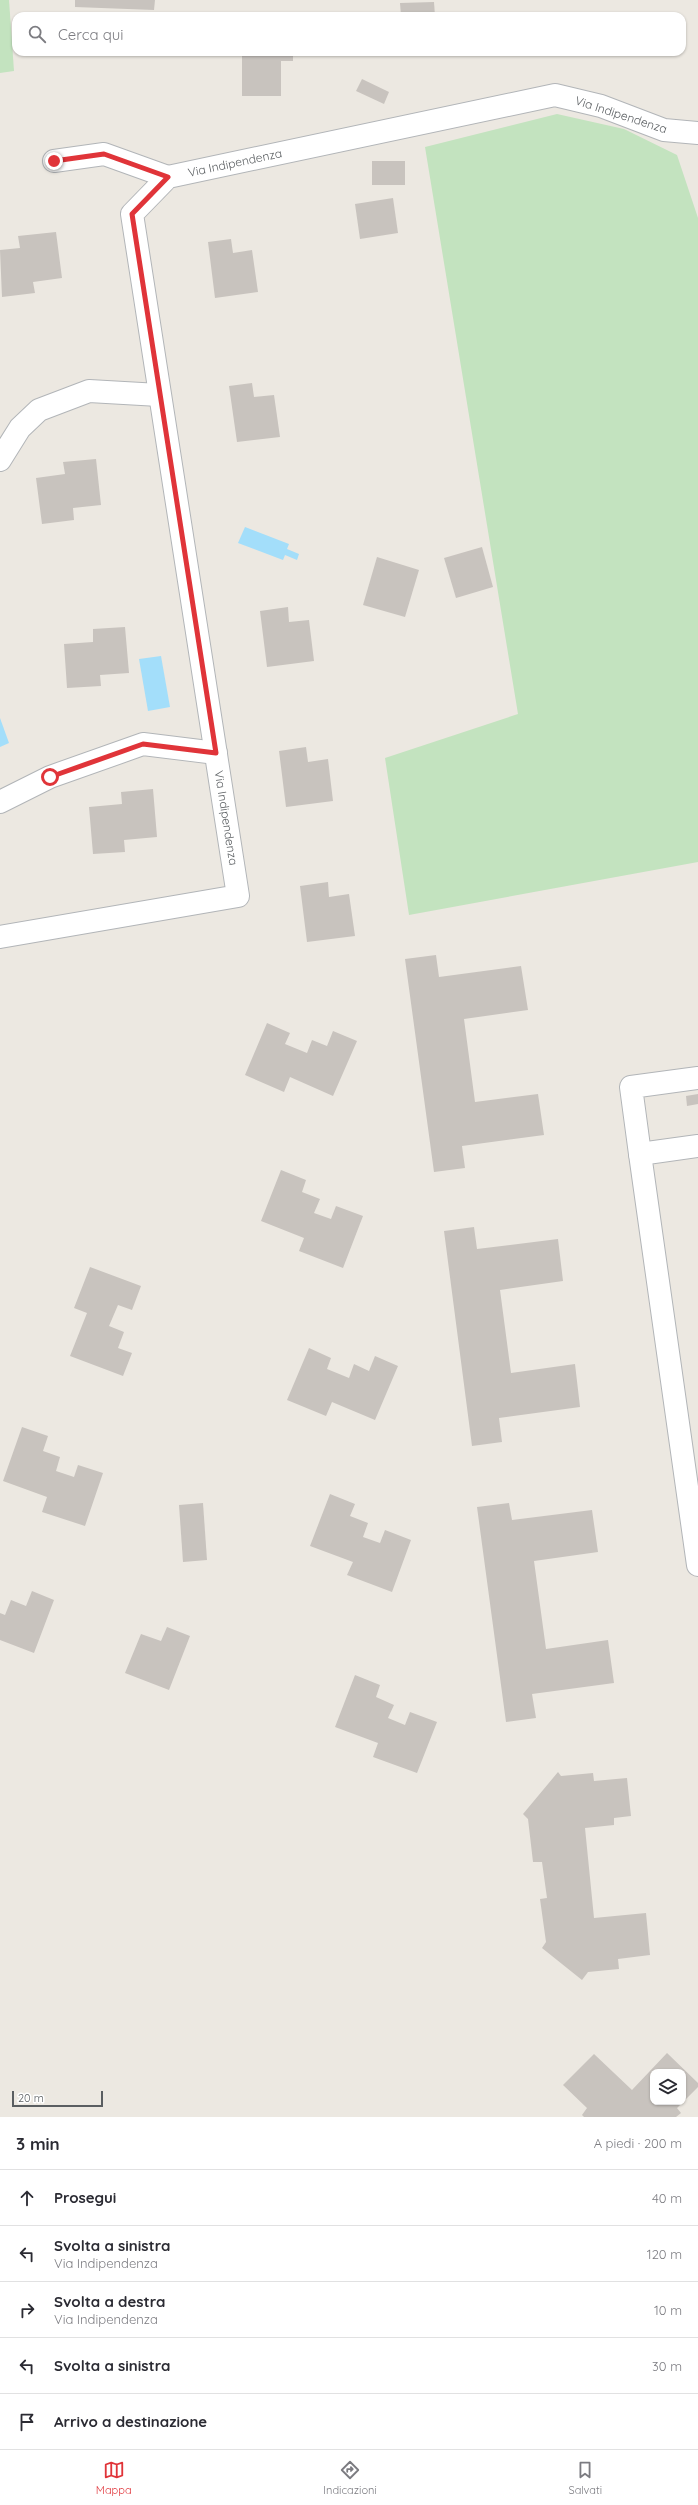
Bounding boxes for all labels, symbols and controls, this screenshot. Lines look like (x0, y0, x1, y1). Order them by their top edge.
search box (12, 12, 686, 56)
icon: search (26, 23, 48, 45)
text: Cerca qui (58, 25, 124, 44)
street label: Via Indipendenza (573, 93, 669, 136)
street label: Via Indipendenza (186, 145, 283, 180)
route end (45, 152, 63, 170)
route start (41, 768, 59, 786)
street label: Via Indipendenza (212, 769, 241, 866)
map controls (650, 2069, 686, 2105)
button: layers (650, 2069, 686, 2105)
scale bar (12, 2089, 103, 2108)
text: 20 m (18, 2091, 44, 2105)
text: 3 min (16, 2133, 60, 2154)
text: A piedi · 200 m (594, 2135, 682, 2151)
icon: ahead (16, 2187, 38, 2209)
text: Prosegui (54, 2188, 116, 2207)
text: 40 m (652, 2190, 682, 2206)
text: Svolta a sinistra (54, 2236, 170, 2255)
icon: left (16, 2243, 38, 2265)
text: 120 m (647, 2246, 682, 2262)
text: Via Indipendenza (54, 2255, 158, 2271)
text: Svolta a destra (54, 2292, 165, 2311)
icon: right (16, 2299, 38, 2321)
text: 10 m (654, 2302, 682, 2318)
text: Via Indipendenza (54, 2311, 158, 2327)
icon: left (16, 2355, 38, 2377)
text: Svolta a sinistra (54, 2356, 170, 2375)
text: 30 m (652, 2358, 682, 2374)
icon: arrive (16, 2411, 38, 2433)
text: Arrivo a destinazione (54, 2412, 207, 2431)
tab: Mappa (96, 2459, 132, 2497)
tab: Indicazioni (323, 2459, 377, 2497)
tab: Salvati (568, 2459, 602, 2497)

